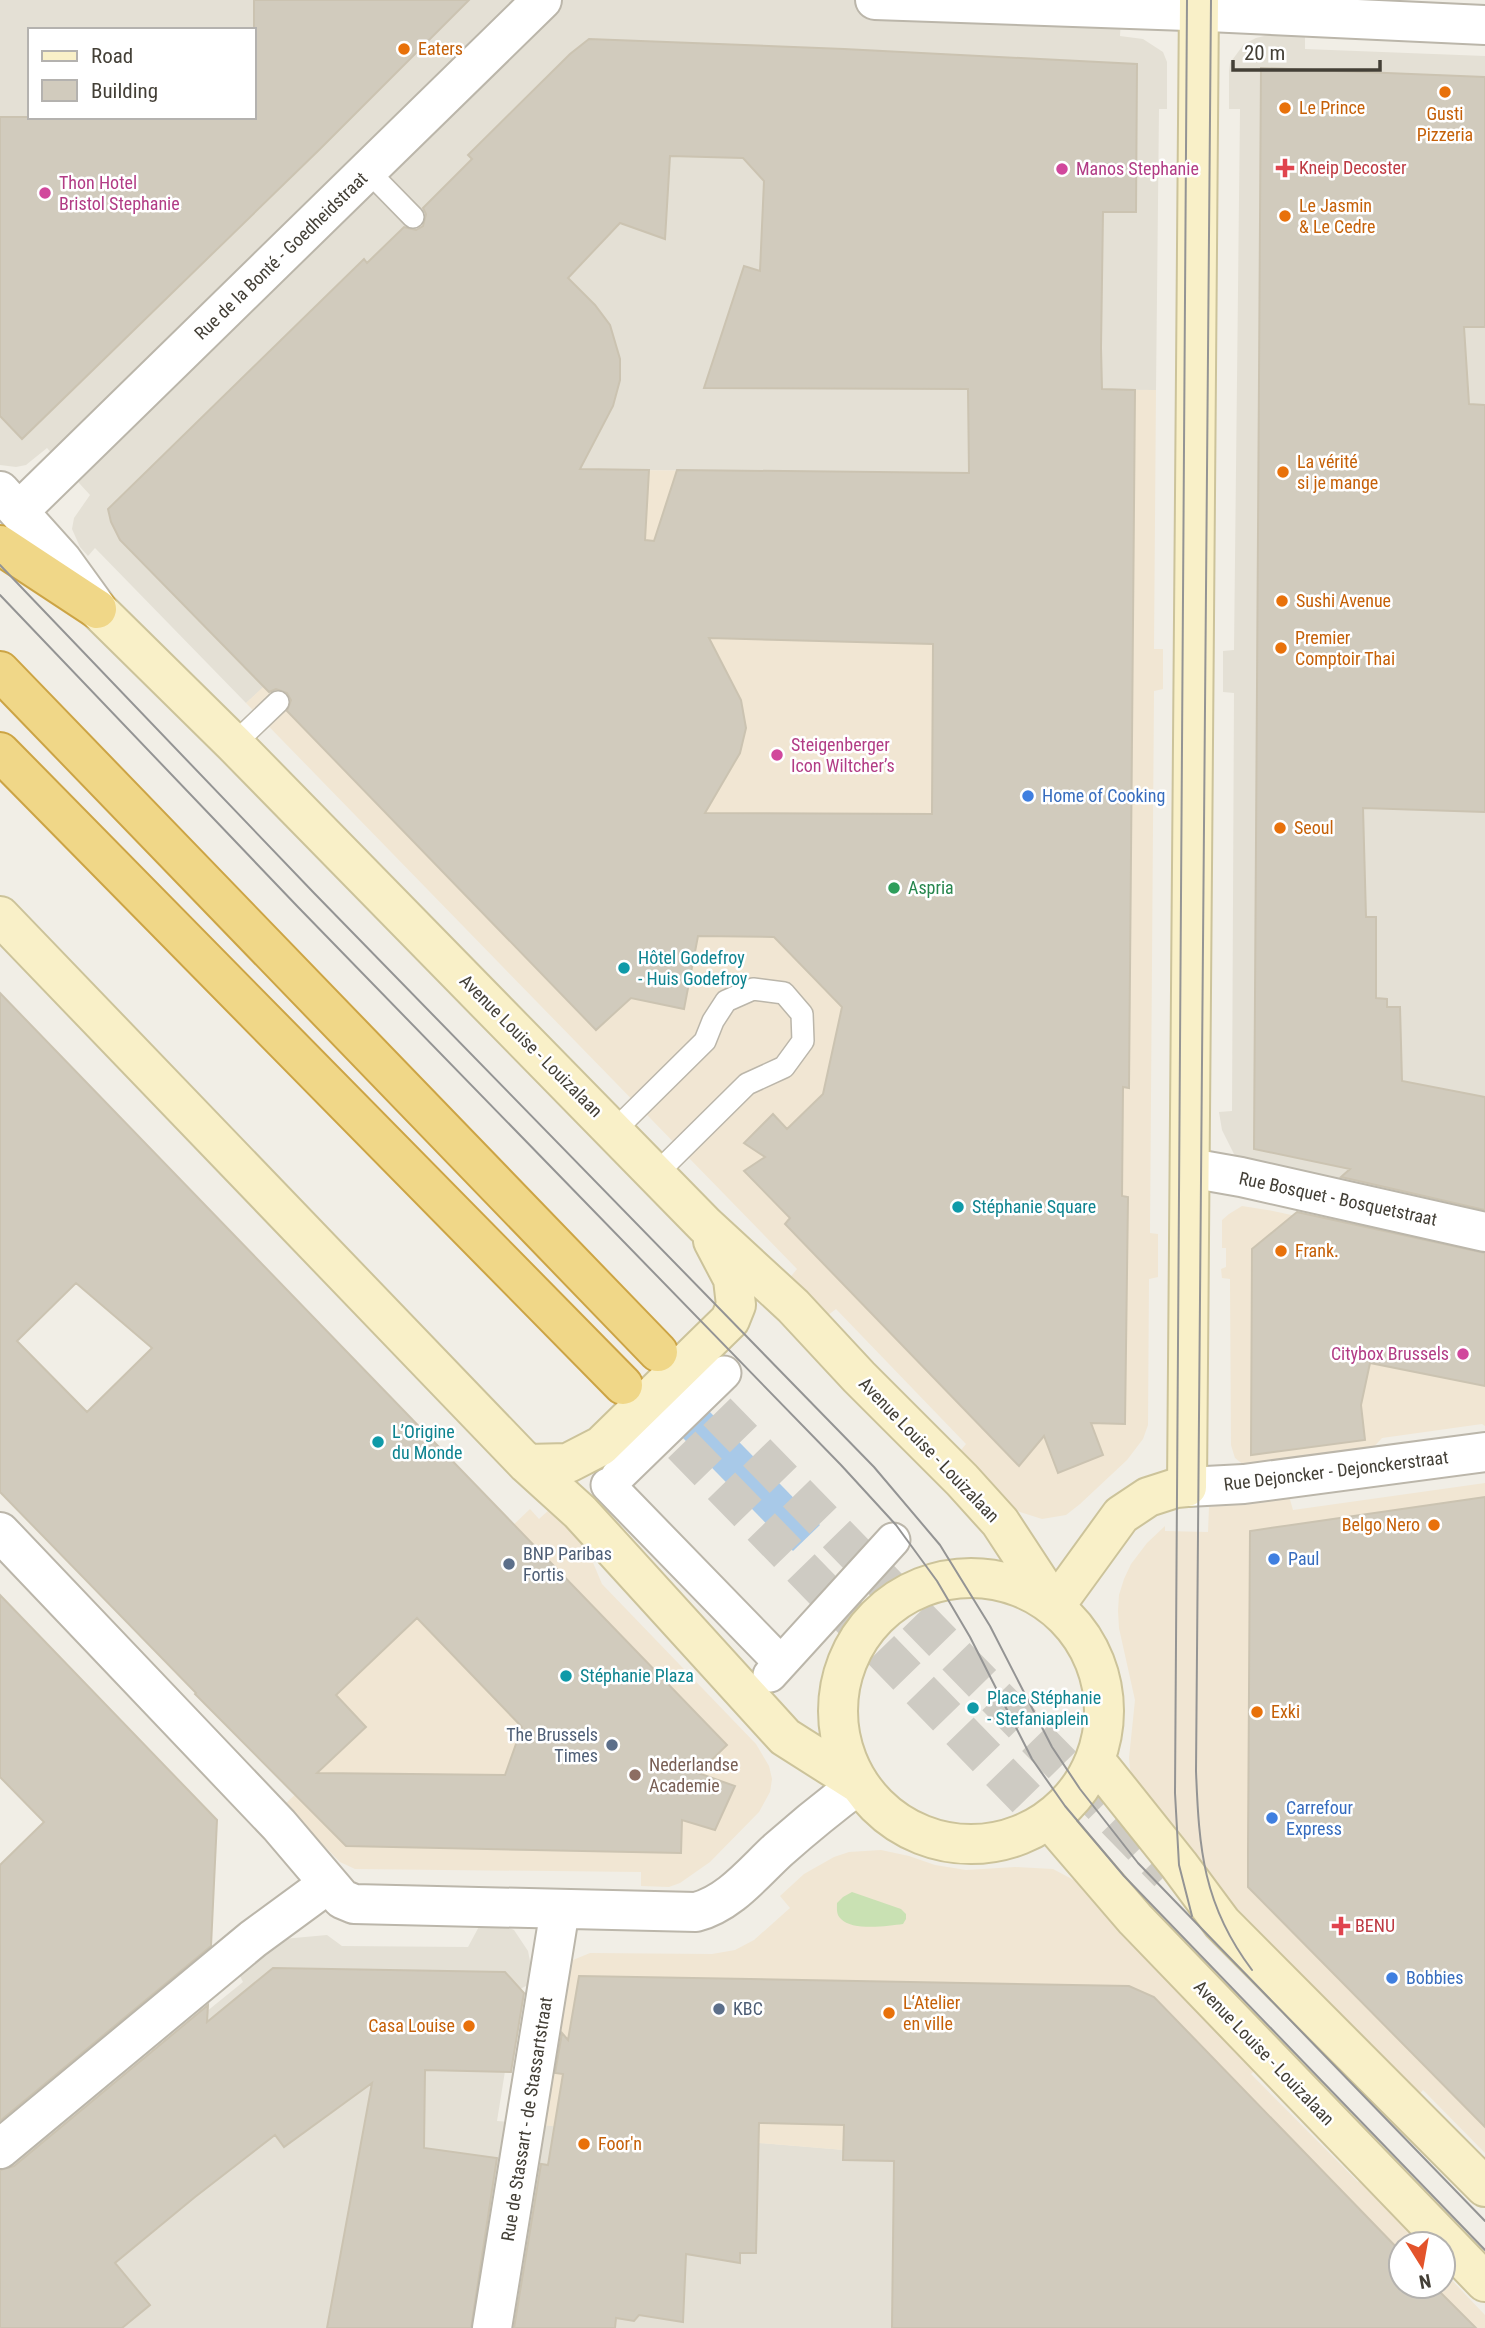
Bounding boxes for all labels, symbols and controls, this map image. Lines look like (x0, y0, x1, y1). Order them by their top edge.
legend (28, 28, 256, 119)
scale bar (1233, 28, 1380, 72)
place label: Eaters (418, 38, 463, 59)
marker: Eaters (396, 41, 412, 57)
text: 20 m (1244, 41, 1285, 65)
text: Road (91, 44, 133, 68)
text: Building (91, 79, 158, 103)
marker: Gusti Pizzeria (1437, 84, 1453, 100)
place label: Le Prince (1299, 97, 1365, 118)
marker: Le Prince (1277, 100, 1293, 116)
place label: Gusti Pizzeria (1417, 103, 1473, 145)
place label: Kneip Decoster (1299, 157, 1407, 178)
place label: Manos Stephanie (1076, 158, 1199, 179)
marker: Kneip Decoster (1277, 160, 1293, 176)
marker: Manos Stephanie (1054, 161, 1070, 177)
street label: Rue de la Bonté - Goedheidstraat (190, 168, 371, 344)
place label: Thon Hotel Bristol Stephanie (59, 172, 180, 214)
marker: Thon Hotel Bristol Stephanie (37, 185, 53, 201)
place label: Le Jasmin & Le Cedre (1299, 195, 1375, 237)
marker: Le Jasmin & Le Cedre (1277, 208, 1293, 224)
place label: La vérité si je mange (1297, 451, 1378, 493)
marker: La vérité si je mange (1275, 464, 1291, 480)
place label: Sushi Avenue (1296, 590, 1391, 611)
marker: Sushi Avenue (1274, 593, 1290, 609)
place label: Premier Comptoir Thai (1295, 627, 1395, 669)
marker: Premier Comptoir Thai (1273, 640, 1289, 656)
place label: Steigenberger Icon Wiltcher’s (791, 734, 895, 776)
marker: Steigenberger Icon Wiltcher’s (769, 747, 785, 763)
place label: Home of Cooking (1042, 785, 1165, 806)
marker: Home of Cooking (1020, 788, 1036, 804)
place label: Seoul (1294, 817, 1334, 838)
marker: Seoul (1272, 820, 1288, 836)
place label: Aspria (908, 877, 954, 898)
marker: Aspria (886, 880, 902, 896)
place label: Hôtel Godefroy - Huis Godefroy (638, 947, 748, 989)
marker: Hôtel Godefroy - Huis Godefroy (616, 960, 632, 976)
street label: Avenue Louise - Louizalaan (456, 970, 607, 1121)
street label: Rue Bosquet - Bosquetstraat (1237, 1167, 1439, 1230)
place label: Stéphanie Square (972, 1196, 1096, 1217)
marker: Stéphanie Square (950, 1199, 966, 1215)
place label: Frank. (1295, 1240, 1339, 1261)
marker: Frank. (1273, 1243, 1289, 1259)
place label: Citybox Brussels (1331, 1343, 1449, 1364)
marker: Citybox Brussels (1455, 1346, 1471, 1362)
street label: Avenue Louise - Louizalaan (855, 1373, 1004, 1526)
place label: L’Origine du Monde (392, 1421, 462, 1463)
marker: L’Origine du Monde (370, 1434, 386, 1450)
street label: Rue Dejoncker - Dejonckerstraat (1222, 1446, 1449, 1495)
place label: Belgo Nero (1342, 1514, 1420, 1535)
marker: Belgo Nero (1426, 1517, 1442, 1533)
place label: BNP Paribas Fortis (523, 1543, 612, 1585)
place label: Paul (1288, 1548, 1319, 1569)
marker: Paul (1266, 1551, 1282, 1567)
marker: BNP Paribas Fortis (501, 1556, 517, 1572)
place label: Stéphanie Plaza (580, 1665, 694, 1686)
marker: Stéphanie Plaza (558, 1668, 574, 1684)
place label: Place Stéphanie - Stefaniaplein (987, 1687, 1101, 1729)
marker: Place Stéphanie - Stefaniaplein (965, 1700, 981, 1716)
place label: Exki (1271, 1701, 1300, 1722)
marker: Exki (1249, 1704, 1265, 1720)
place label: The Brussels Times (506, 1724, 598, 1766)
marker: The Brussels Times (604, 1737, 620, 1753)
place label: Nederlandse Academie (649, 1754, 739, 1796)
marker: Nederlandse Academie (627, 1767, 643, 1783)
place label: Carrefour Express (1286, 1797, 1353, 1839)
marker: Carrefour Express (1264, 1810, 1280, 1826)
place label: BENU (1355, 1915, 1395, 1936)
marker: BENU (1333, 1918, 1349, 1934)
place label: Bobbies (1406, 1967, 1463, 1988)
marker: Bobbies (1384, 1970, 1400, 1986)
street label: Avenue Louise - Louizalaan (1190, 1976, 1339, 2129)
place label: L‘Atelier en ville (903, 1992, 961, 2034)
street label: Rue de Stassart - de Stassartstraat (497, 1995, 556, 2243)
place label: KBC (733, 1998, 763, 2019)
marker: KBC (711, 2001, 727, 2017)
marker: L‘Atelier en ville (881, 2005, 897, 2021)
place label: Casa Louise (368, 2015, 455, 2036)
marker: Casa Louise (461, 2018, 477, 2034)
place label: Foor'n (598, 2133, 642, 2154)
marker: Foor'n (576, 2136, 592, 2152)
north arrow (1387, 2230, 1457, 2300)
text: N (1417, 2269, 1433, 2294)

